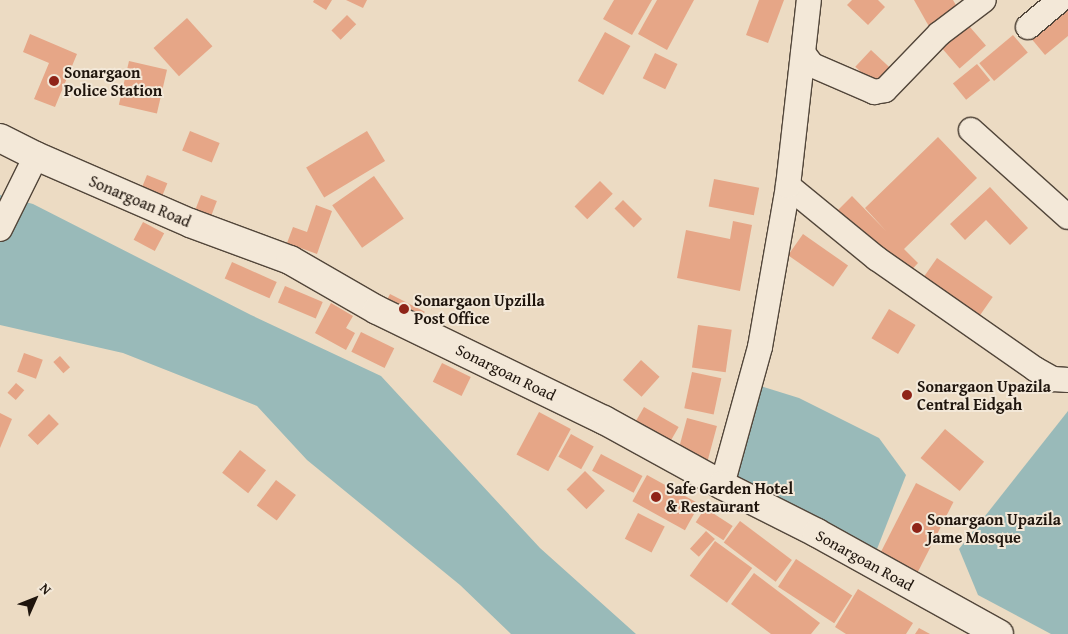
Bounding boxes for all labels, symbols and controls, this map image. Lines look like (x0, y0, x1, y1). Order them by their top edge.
place label: Sonargaon Police Station (64, 62, 162, 100)
marker: Sonargaon Police Station (48, 75, 60, 87)
street label: Sonargoan Road (86, 171, 194, 231)
place label: Sonargaon Upzilla Post Office (414, 290, 545, 328)
marker: Sonargaon Upzilla Post Office (398, 303, 410, 315)
street label: Sonargoan Road (453, 340, 559, 404)
place label: Sonargaon Upazila Central Eidgah (917, 376, 1051, 414)
marker: Sonargaon Upazila Central Eidgah (901, 389, 913, 401)
place label: Safe Garden Hotel & Restaurant (666, 478, 793, 516)
marker: Safe Garden Hotel & Restaurant (650, 491, 662, 503)
place label: Sonargaon Upazila Jame Mosque (927, 509, 1061, 547)
marker: Sonargaon Upazila Jame Mosque (911, 522, 923, 534)
street label: Sonargoan Road (813, 525, 917, 595)
north arrow (10, 574, 60, 624)
text: N (35, 578, 56, 599)

